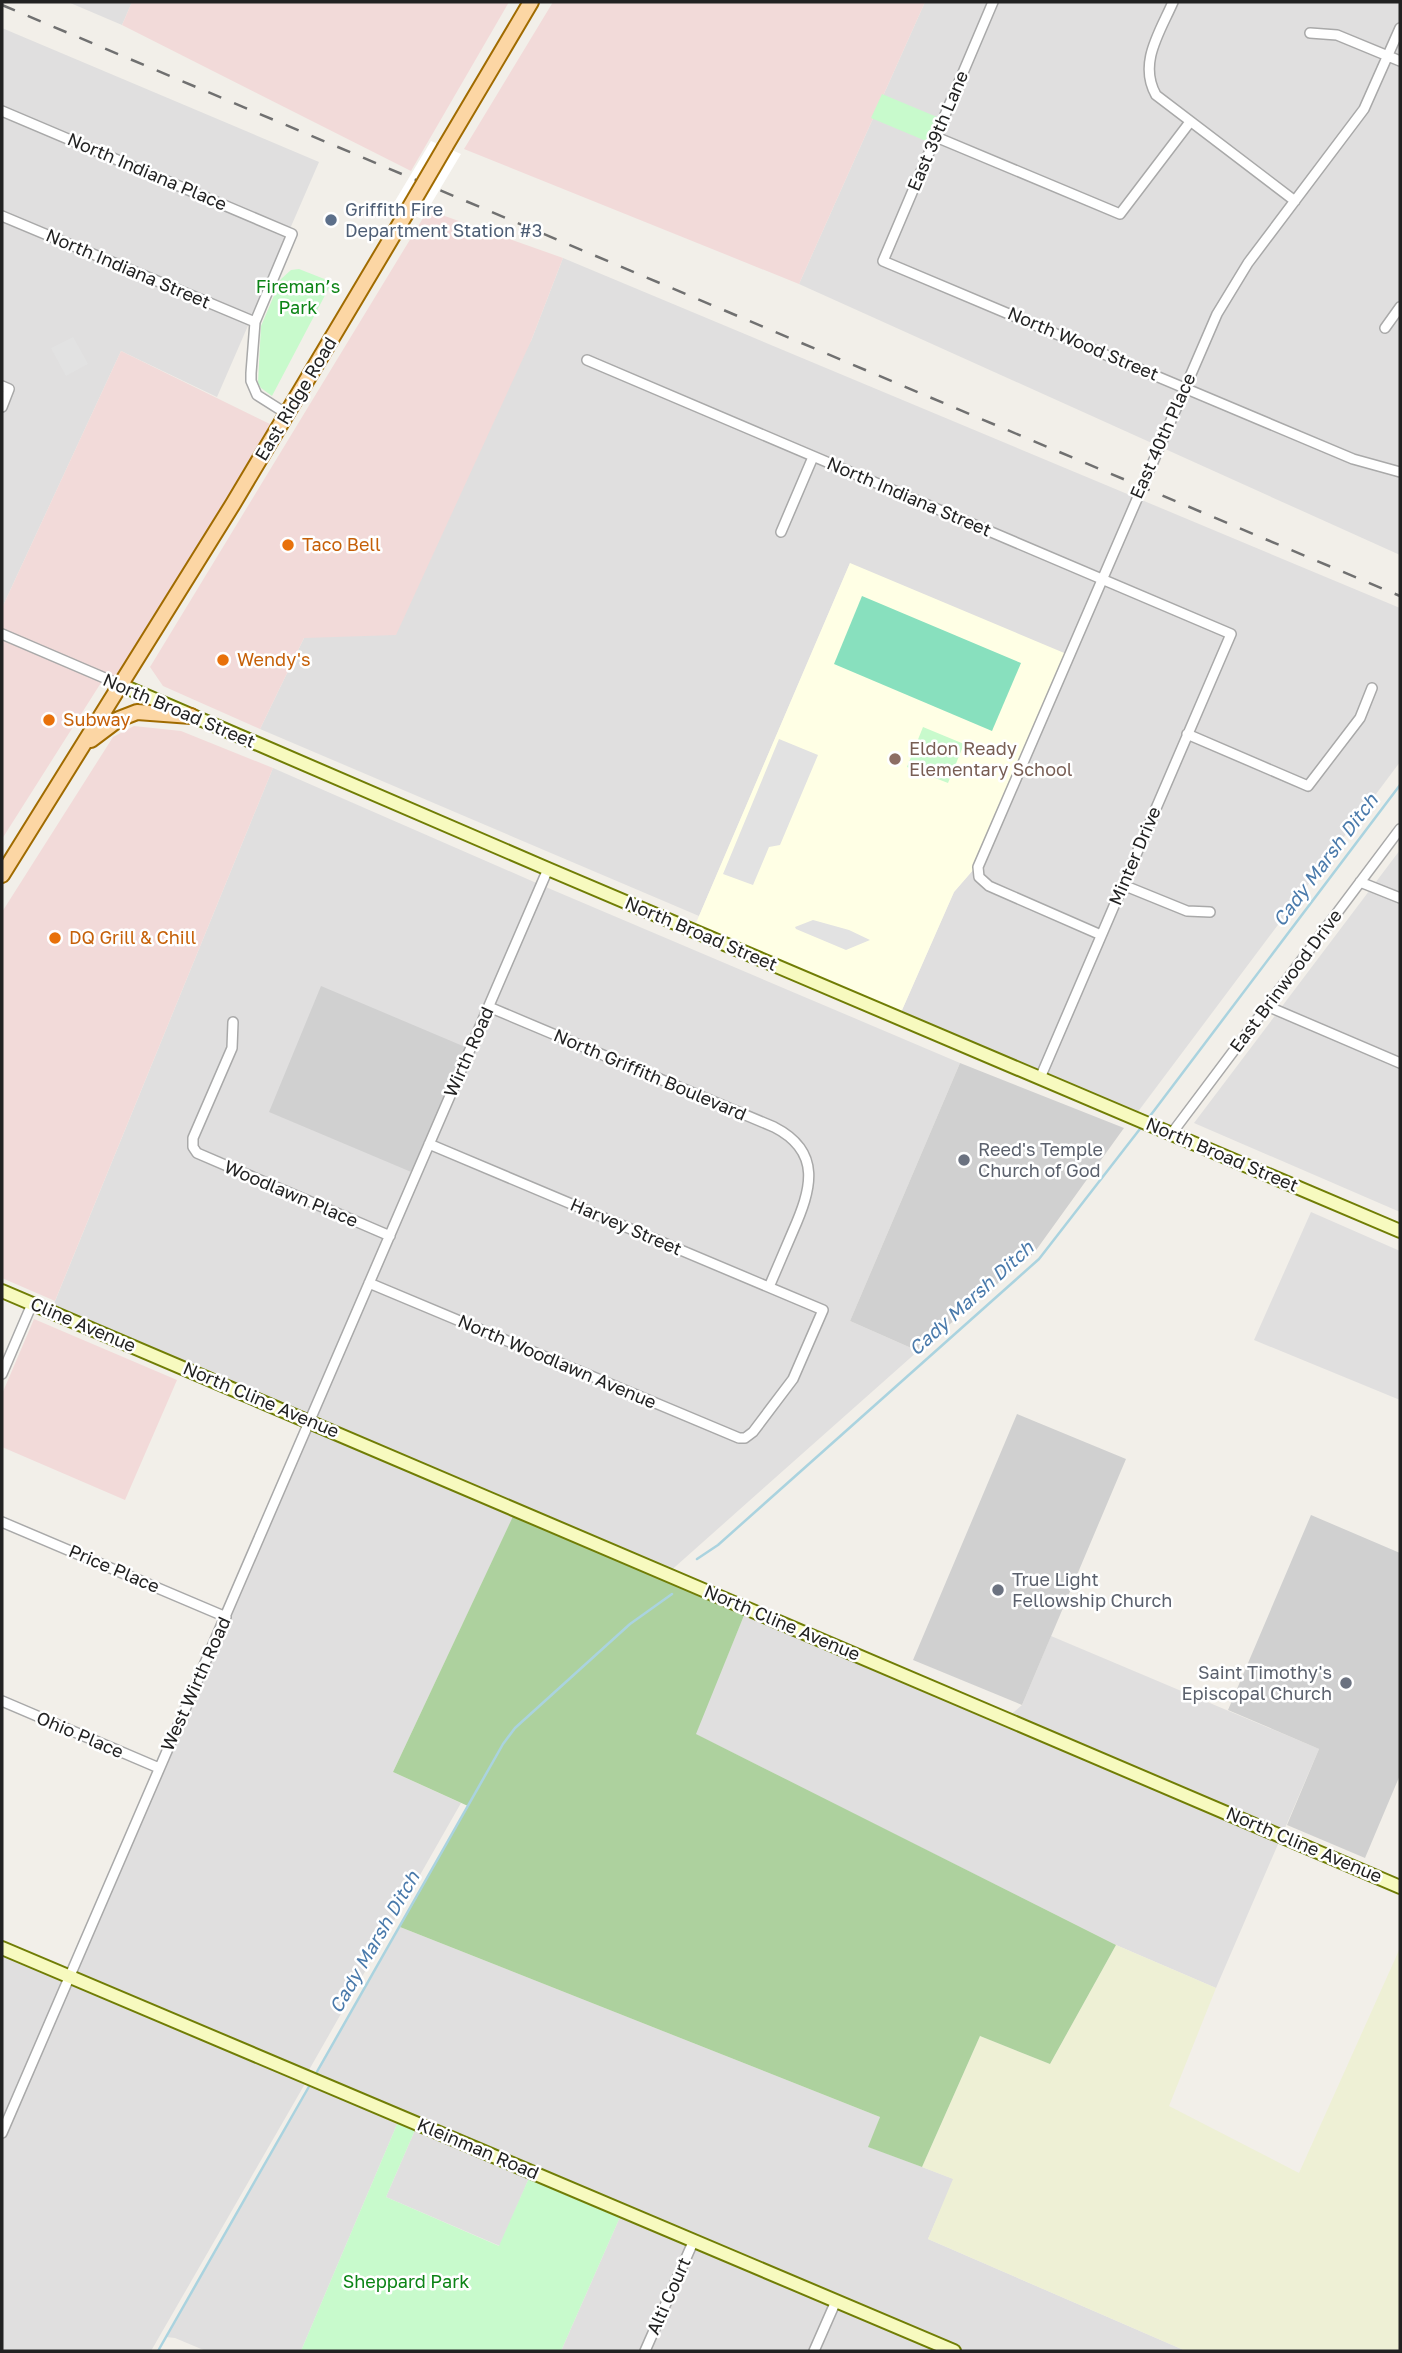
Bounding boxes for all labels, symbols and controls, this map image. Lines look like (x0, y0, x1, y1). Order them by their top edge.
street label: East 39th Lane (902, 67, 972, 194)
street label: North Indiana Place (64, 128, 230, 215)
place label: Griffith Fire Department Station #3 (345, 198, 542, 241)
marker: Griffith Fire Department Station #3 (323, 212, 339, 228)
street label: North Indiana Street (43, 223, 214, 313)
park label: Fireman’s Park (256, 275, 340, 318)
street label: North Wood Street (1005, 301, 1162, 385)
street label: East Ridge Road (250, 333, 341, 464)
street label: East 40th Place (1125, 369, 1200, 502)
street label: North Indiana Street (824, 451, 995, 541)
place label: Taco Bell (302, 533, 381, 555)
marker: Taco Bell (280, 537, 296, 553)
place label: Wendy's (237, 648, 310, 670)
marker: Wendy's (215, 652, 231, 668)
street label: North Broad Street (100, 668, 259, 752)
place label: Subway (63, 708, 130, 730)
marker: Subway (41, 712, 57, 728)
place label: Eldon Ready Elementary School (909, 737, 1073, 780)
marker: Eldon Ready Elementary School (887, 751, 903, 767)
water label: Cady Marsh Ditch (1267, 788, 1383, 930)
street label: Minter Drive (1103, 803, 1165, 908)
street label: North Broad Street (622, 891, 781, 975)
street label: East Brinwood Drive (1224, 905, 1346, 1056)
place label: DQ Grill & Chill (69, 926, 196, 948)
marker: DQ Grill & Chill (47, 930, 63, 946)
street label: Wirth Road (438, 1003, 498, 1100)
street label: North Griffith Boulevard (551, 1023, 750, 1125)
street label: North Broad Street (1143, 1112, 1302, 1196)
place label: Reed's Temple Church of God (978, 1138, 1103, 1181)
marker: Reed's Temple Church of God (956, 1152, 972, 1168)
street label: Woodlawn Place (221, 1155, 362, 1231)
street label: Harvey Street (567, 1193, 685, 1259)
water label: Cady Marsh Ditch (904, 1235, 1039, 1360)
street label: Cline Avenue (27, 1292, 139, 1356)
street label: North Woodlawn Avenue (455, 1309, 660, 1413)
street label: North Cline Avenue (180, 1356, 343, 1442)
street label: Price Place (66, 1539, 163, 1597)
place label: True Light Fellowship Church (1012, 1568, 1172, 1611)
street label: North Cline Avenue (701, 1579, 864, 1665)
marker: True Light Fellowship Church (990, 1582, 1006, 1598)
street label: West Wirth Road (156, 1613, 235, 1754)
place label: Saint Timothy's Episcopal Church (1182, 1661, 1332, 1704)
marker: Saint Timothy's Episcopal Church (1338, 1675, 1354, 1691)
street label: Ohio Place (34, 1706, 127, 1762)
street label: North Cline Avenue (1223, 1801, 1386, 1887)
water label: Cady Marsh Ditch (324, 1866, 424, 2017)
street label: Kleinman Road (414, 2113, 542, 2184)
street label: Alti Court (641, 2254, 695, 2338)
park label: Sheppard Park (343, 2270, 469, 2292)

